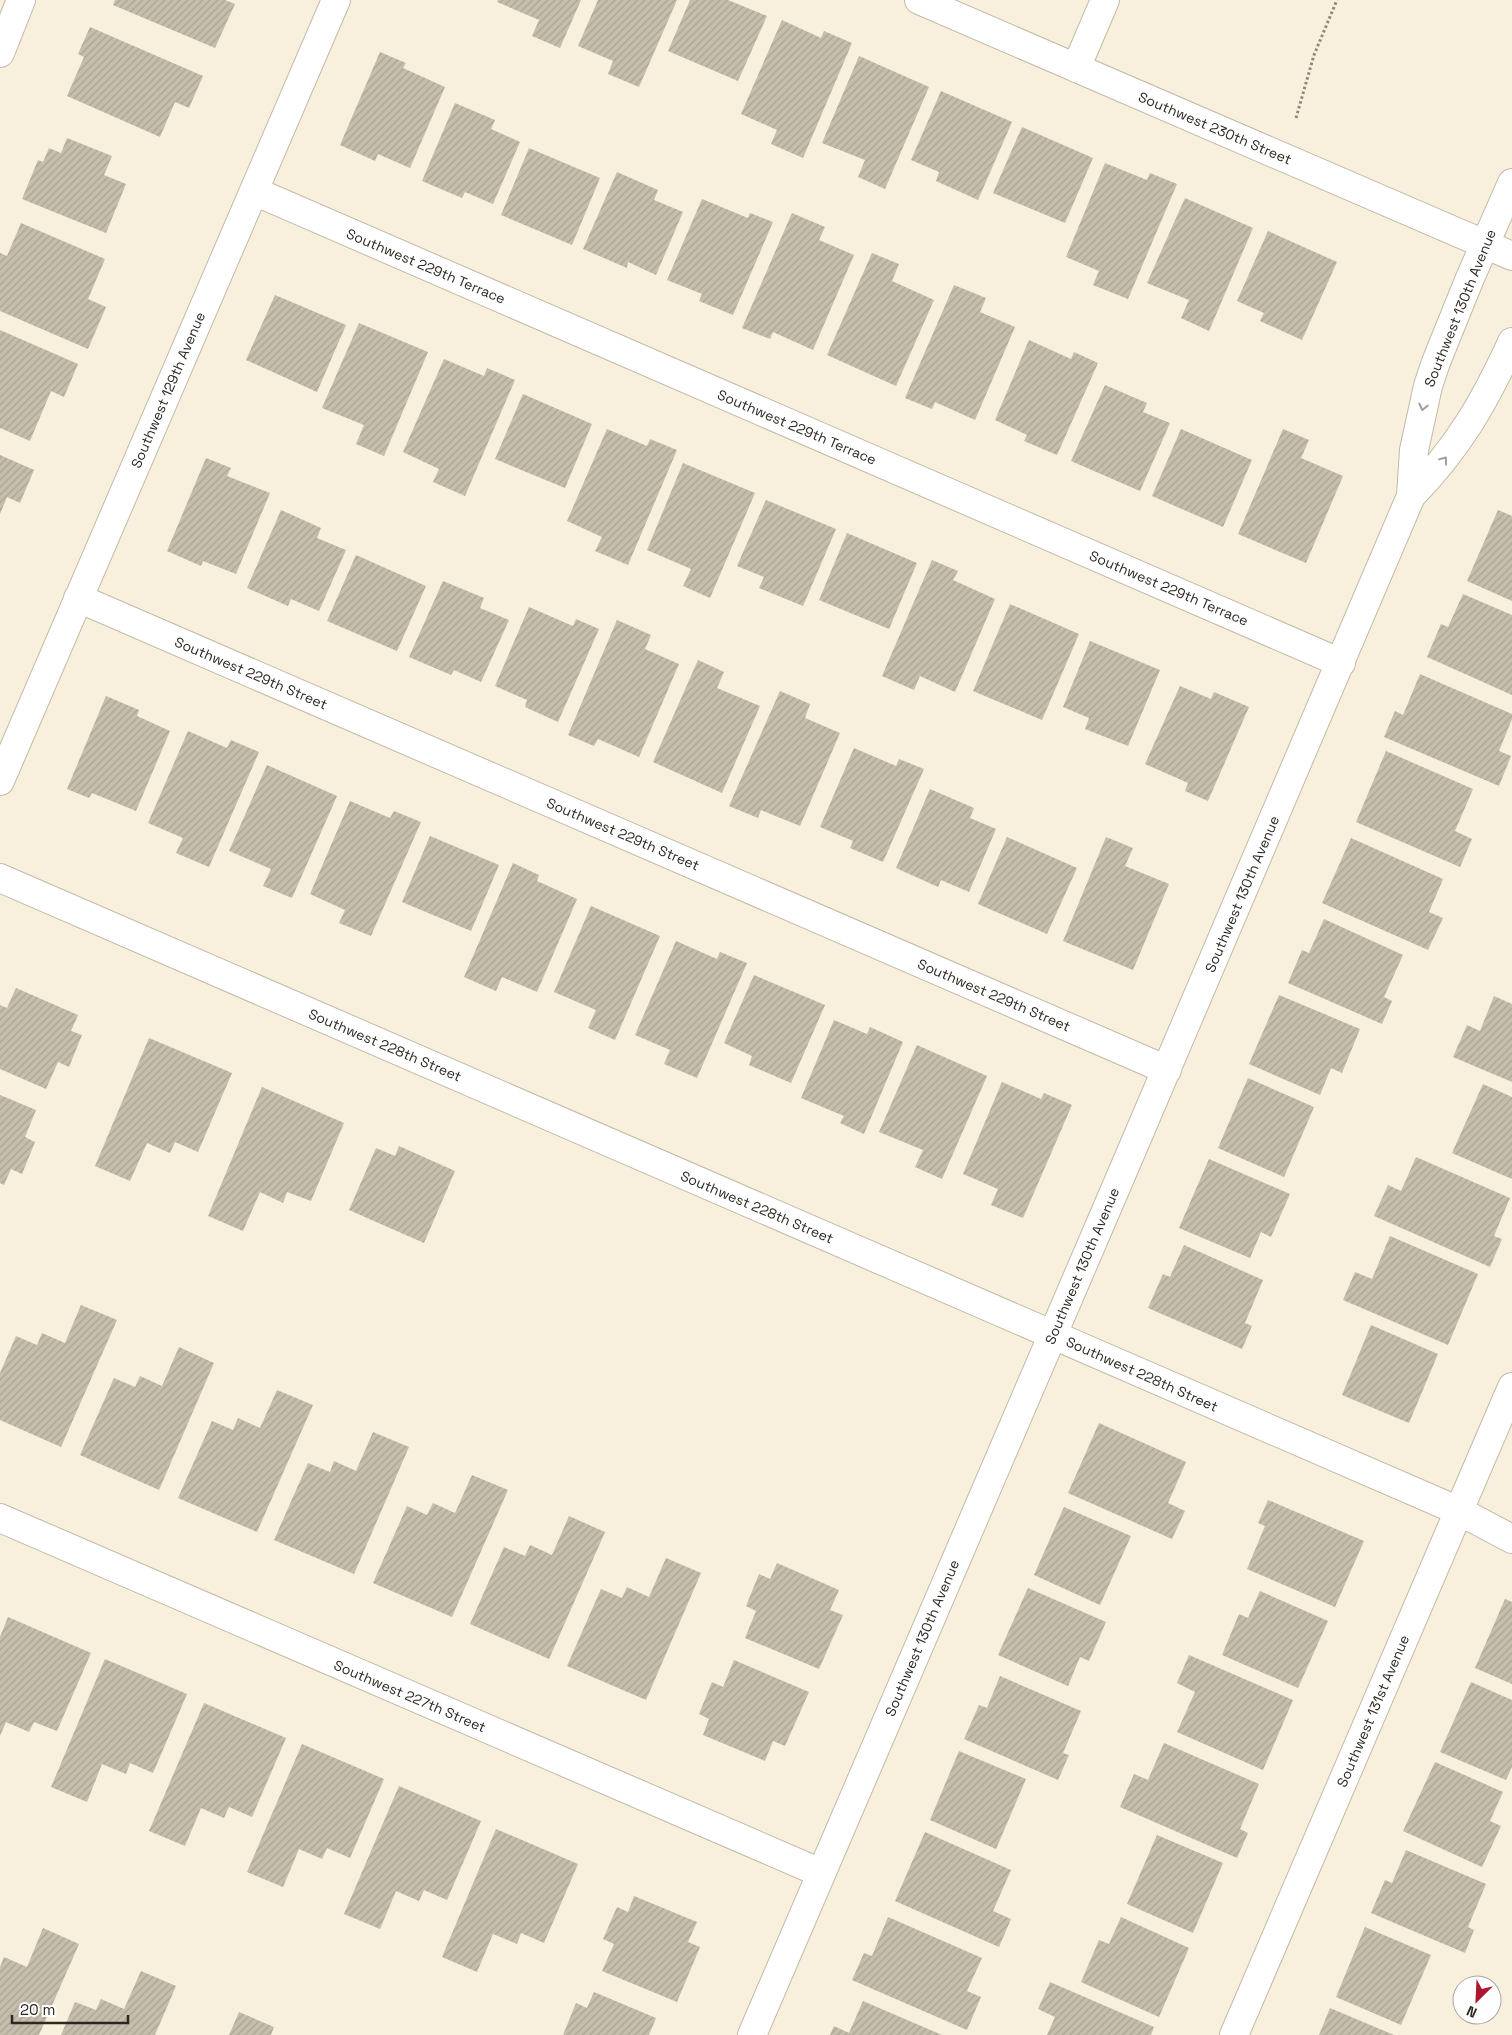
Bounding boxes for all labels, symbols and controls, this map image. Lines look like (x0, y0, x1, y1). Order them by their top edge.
street label: Southwest 230th Street (1136, 88, 1294, 168)
street label: Southwest 229th Terrace (344, 224, 508, 308)
street label: Southwest 130th Avenue (1420, 226, 1500, 390)
street label: Southwest 129th Avenue (127, 309, 209, 471)
street label: Southwest 229th Terrace (715, 385, 879, 469)
one-way arrow (1418, 403, 1429, 412)
one-way arrow (1438, 456, 1447, 466)
street label: Southwest 229th Terrace (1087, 546, 1251, 630)
street label: Southwest 229th Street (172, 633, 330, 713)
street label: Southwest 229th Street (544, 794, 702, 874)
street label: Southwest 130th Avenue (1201, 813, 1283, 975)
street label: Southwest 229th Street (915, 955, 1073, 1035)
street label: Southwest 228th Street (306, 1005, 464, 1085)
street label: Southwest 228th Street (678, 1167, 836, 1247)
street label: Southwest 130th Avenue (1041, 1185, 1123, 1347)
street label: Southwest 228th Street (1063, 1332, 1221, 1416)
street label: Southwest 130th Avenue (881, 1557, 963, 1719)
street label: Southwest 131st Avenue (1333, 1632, 1413, 1790)
street label: Southwest 227th Street (331, 1656, 489, 1736)
north arrow (1452, 1975, 1502, 2025)
scale bar (12, 1992, 129, 2024)
text: 20 m (20, 2000, 55, 2019)
text: N (1464, 2002, 1480, 2022)

